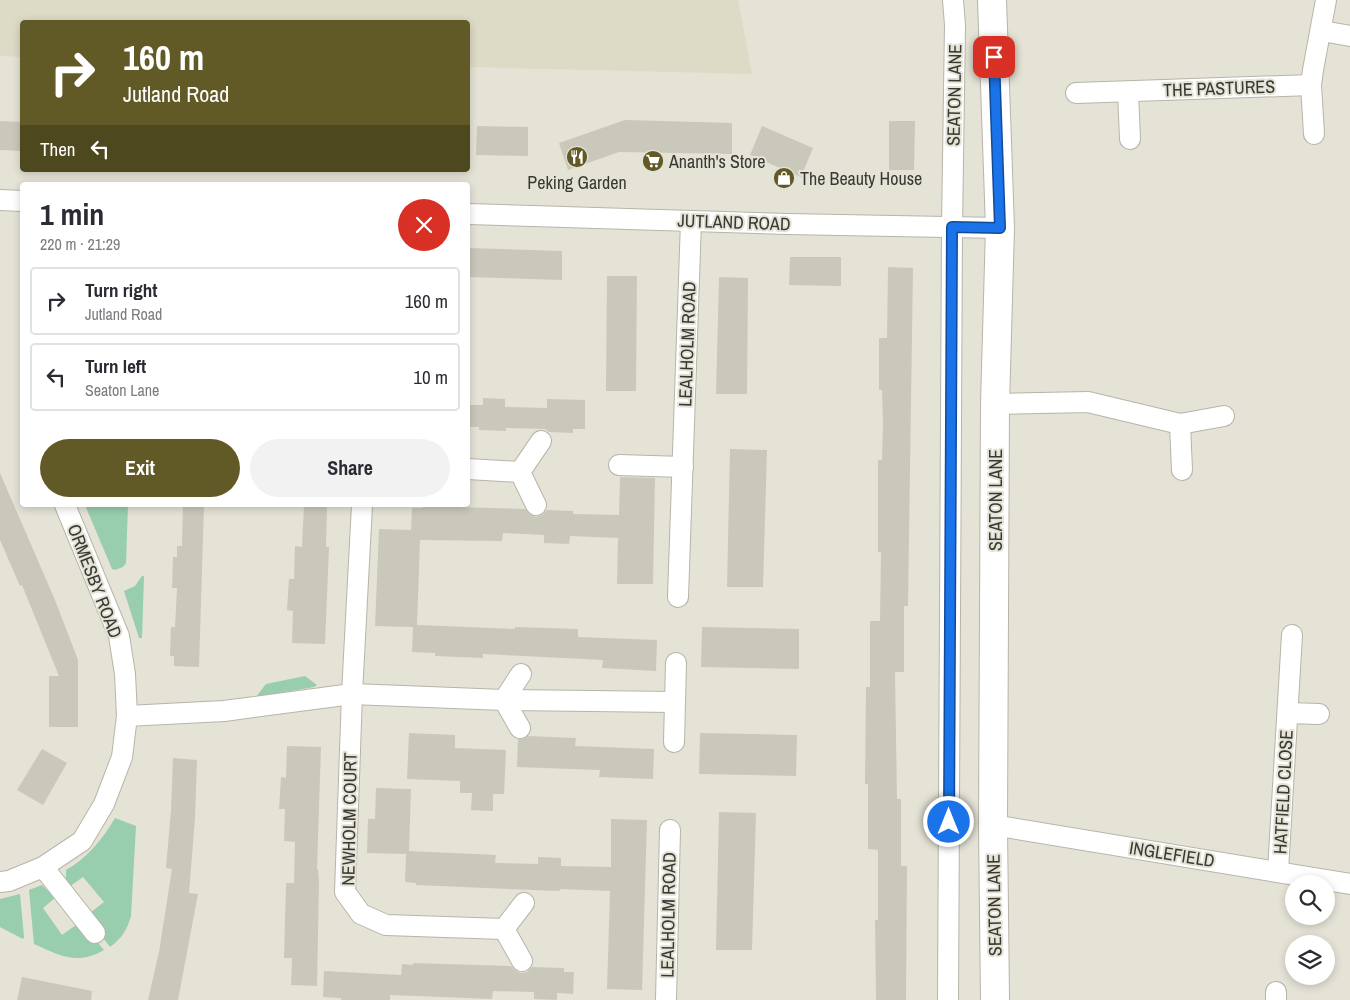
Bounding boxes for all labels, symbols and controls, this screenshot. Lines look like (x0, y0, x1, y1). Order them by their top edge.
text: 160 m (123, 34, 204, 81)
pin (973, 36, 1015, 78)
icon: right (40, 40, 105, 105)
icon: arrive (980, 43, 1008, 71)
street label: SEATON LANE (941, 44, 967, 146)
street label: THE PASTURES (1163, 74, 1276, 102)
text: Jutland Road (123, 79, 229, 109)
icon: left (86, 135, 114, 163)
text: Then (40, 136, 76, 162)
restaurant icon: Peking Garden (565, 145, 589, 169)
supermarket icon: Ananth's Store (641, 149, 665, 173)
place label: Ananth's Store (668, 149, 765, 174)
shop icon: The Beauty House (772, 166, 796, 190)
place label: The Beauty House (800, 166, 922, 191)
place label: Peking Garden (527, 170, 627, 195)
text: 1 min (40, 194, 104, 234)
button: close (398, 199, 450, 251)
street label: JUTLAND ROAD (677, 208, 791, 236)
text: 220 m · 21:29 (40, 233, 120, 255)
text: Turn right (85, 277, 157, 303)
street label: LEALHOLM ROAD (672, 281, 702, 407)
icon: right (42, 287, 70, 315)
text: 160 m (405, 288, 448, 314)
text: Jutland Road (85, 303, 162, 325)
text: Turn left (85, 353, 146, 379)
icon: left (42, 363, 70, 391)
text: 10 m (413, 364, 448, 390)
text: Seaton Lane (85, 379, 159, 401)
button: Exit (40, 439, 240, 497)
button: Share (250, 439, 450, 497)
street label: SEATON LANE (983, 449, 1008, 551)
street label: ORMESBY ROAD (62, 520, 128, 642)
street label: HATFIELD CLOSE (1267, 729, 1299, 855)
street label: NEWHOLM COURT (335, 752, 363, 886)
position arrow (922, 795, 974, 847)
street label: INGLEFIELD (1128, 835, 1216, 873)
street label: LEALHOLM ROAD (654, 852, 682, 978)
street label: SEATON LANE (981, 854, 1007, 956)
map controls (1285, 875, 1335, 985)
button: search (1285, 875, 1335, 925)
button: layers (1285, 935, 1335, 985)

